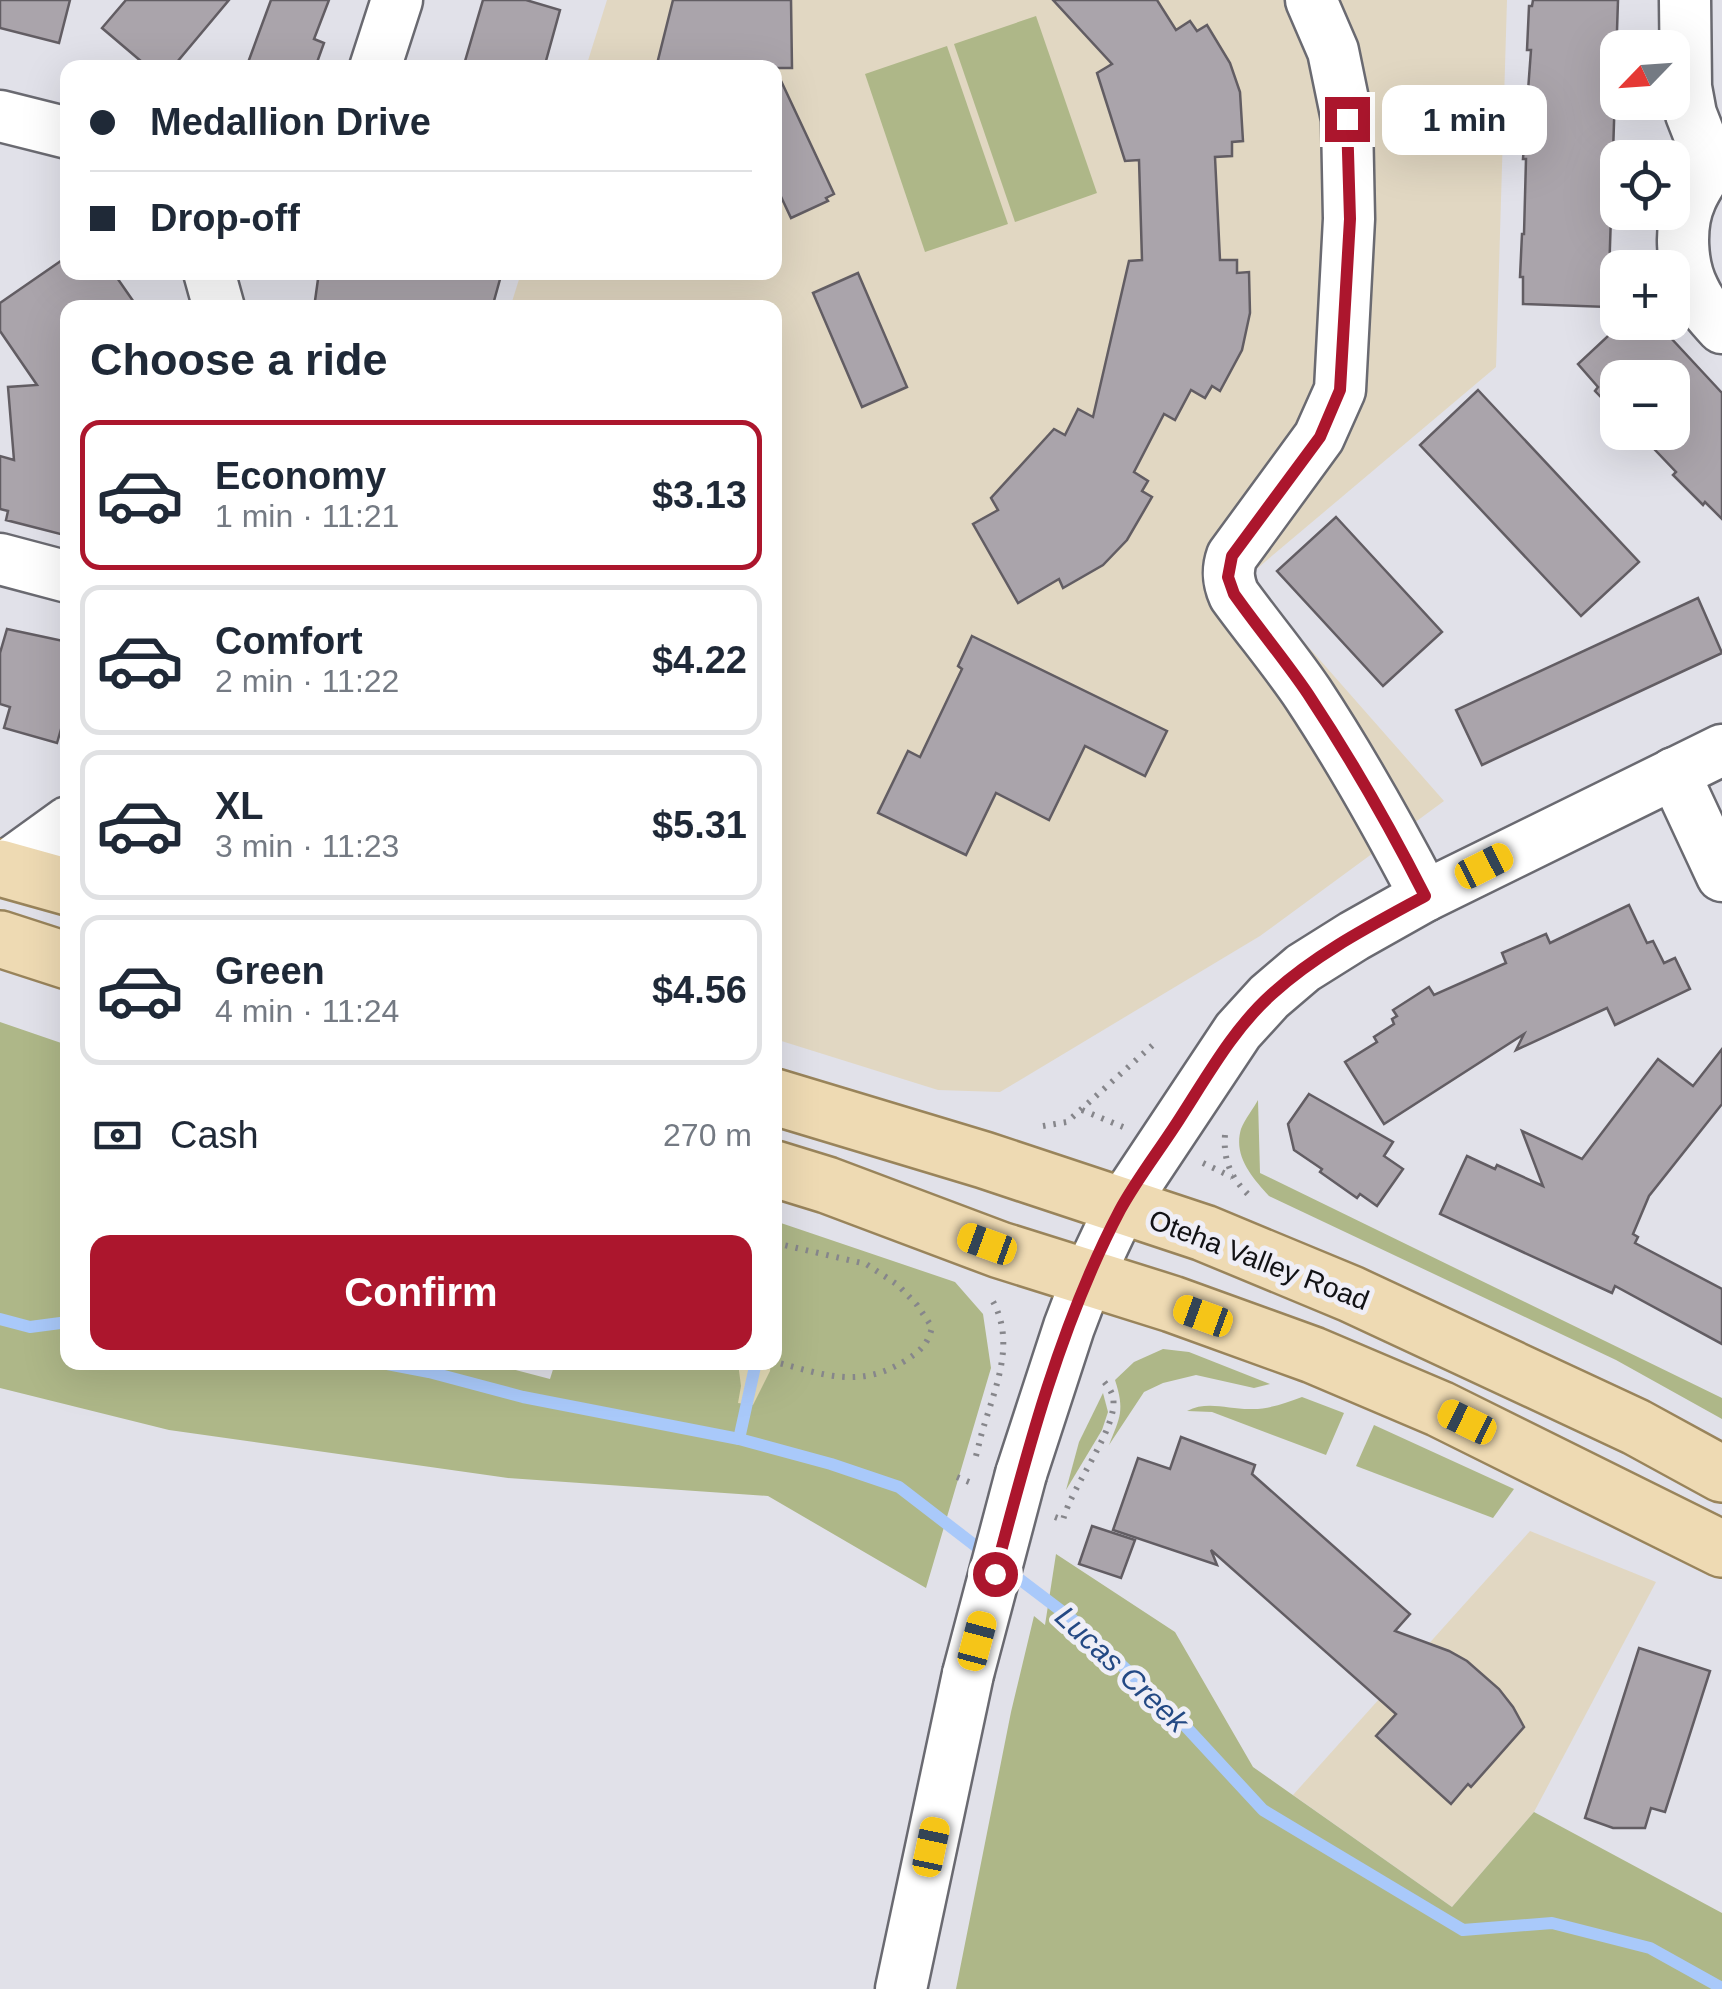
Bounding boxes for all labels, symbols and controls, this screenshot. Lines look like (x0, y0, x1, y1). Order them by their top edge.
north arrow (1600, 30, 1690, 120)
map controls (1600, 30, 1690, 450)
callout: 1 min (1382, 84, 1547, 154)
route end (1325, 97, 1370, 142)
text: Medallion Drive (150, 101, 431, 143)
text: 1 min (1423, 102, 1506, 138)
button: locate (1600, 140, 1690, 230)
text: Drop-off (150, 197, 300, 239)
button: + (1600, 250, 1690, 340)
text: Choose a ride (90, 334, 388, 385)
button: − (1600, 360, 1690, 450)
icon: car (95, 450, 185, 540)
text: Economy (215, 455, 386, 497)
text: $3.13 (652, 474, 747, 516)
text: 1 min · 11:21 (215, 498, 399, 534)
icon: car (95, 615, 185, 705)
text: Comfort (215, 620, 363, 662)
text: $4.22 (652, 639, 747, 681)
text: 2 min · 11:22 (215, 663, 399, 699)
icon: car (95, 780, 185, 870)
text: XL (215, 785, 264, 827)
text: $5.31 (652, 804, 747, 846)
text: 3 min · 11:23 (215, 828, 399, 864)
car (1450, 839, 1518, 893)
icon: car (95, 945, 185, 1035)
text: Green (215, 950, 325, 992)
text: $4.56 (652, 969, 747, 1011)
text: 4 min · 11:24 (215, 993, 399, 1029)
icon: cash (90, 1108, 145, 1163)
text: Cash (170, 1114, 259, 1156)
text: 270 m (663, 1117, 752, 1153)
street label: Oteha Valley Road (1145, 1204, 1373, 1316)
car (954, 1220, 1020, 1268)
button: Confirm (90, 1235, 752, 1350)
car (1170, 1292, 1236, 1340)
car (1433, 1395, 1501, 1449)
route start (973, 1552, 1018, 1597)
water label: Lucas Creek (1049, 1600, 1196, 1740)
car (955, 1608, 999, 1674)
car (910, 1815, 952, 1879)

